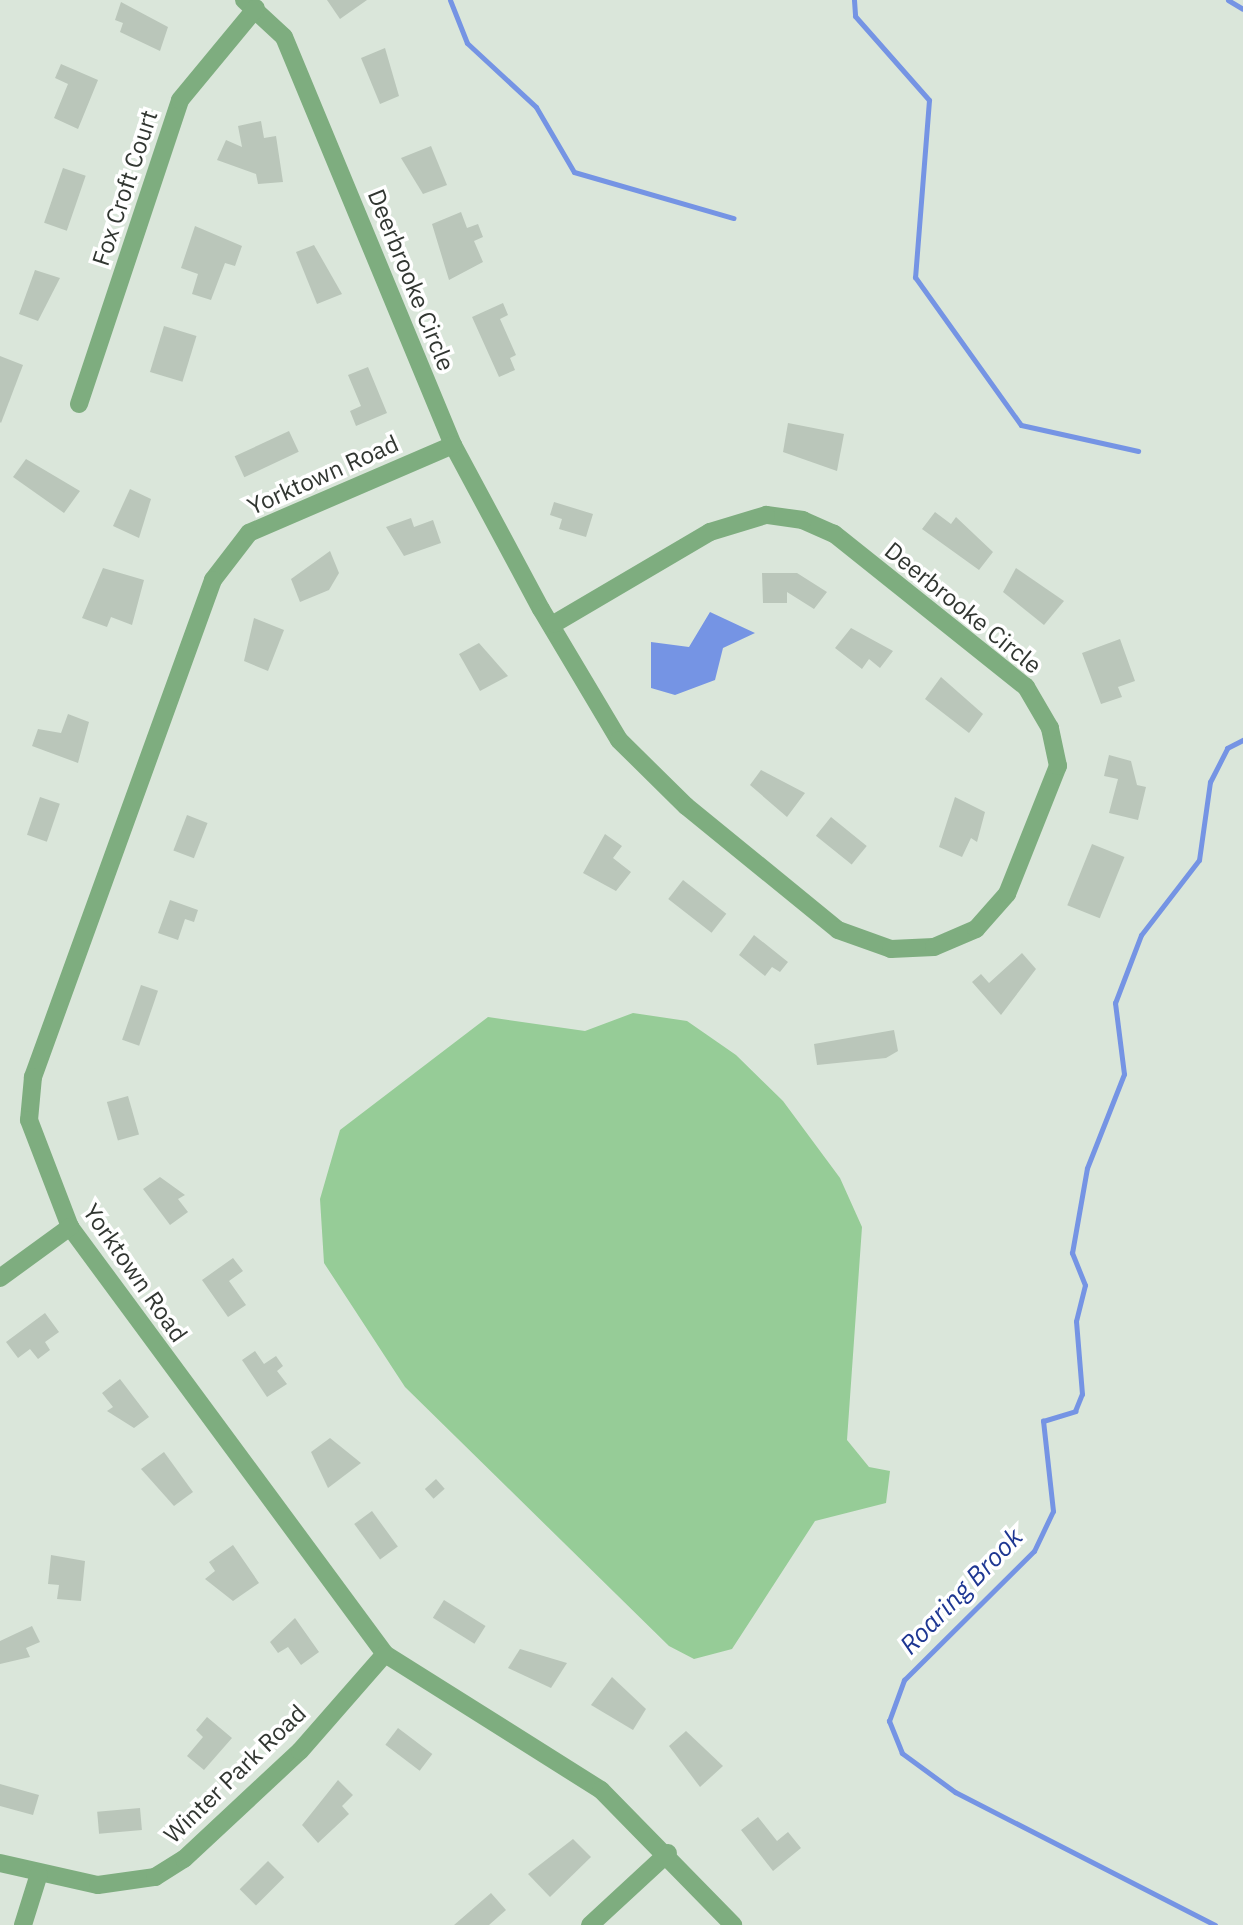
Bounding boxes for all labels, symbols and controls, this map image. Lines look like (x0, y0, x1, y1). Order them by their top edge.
street label: Fox Croft Court (86, 107, 164, 269)
street label: Deerbrooke Circle (361, 185, 461, 375)
street label: Yorktown Road (243, 429, 403, 521)
street label: Deerbrooke Circle (879, 536, 1047, 680)
street label: Yorktown Road (77, 1198, 193, 1348)
water label: Roaring Brook (893, 1522, 1029, 1660)
street label: Winter Park Road (158, 1699, 312, 1849)

